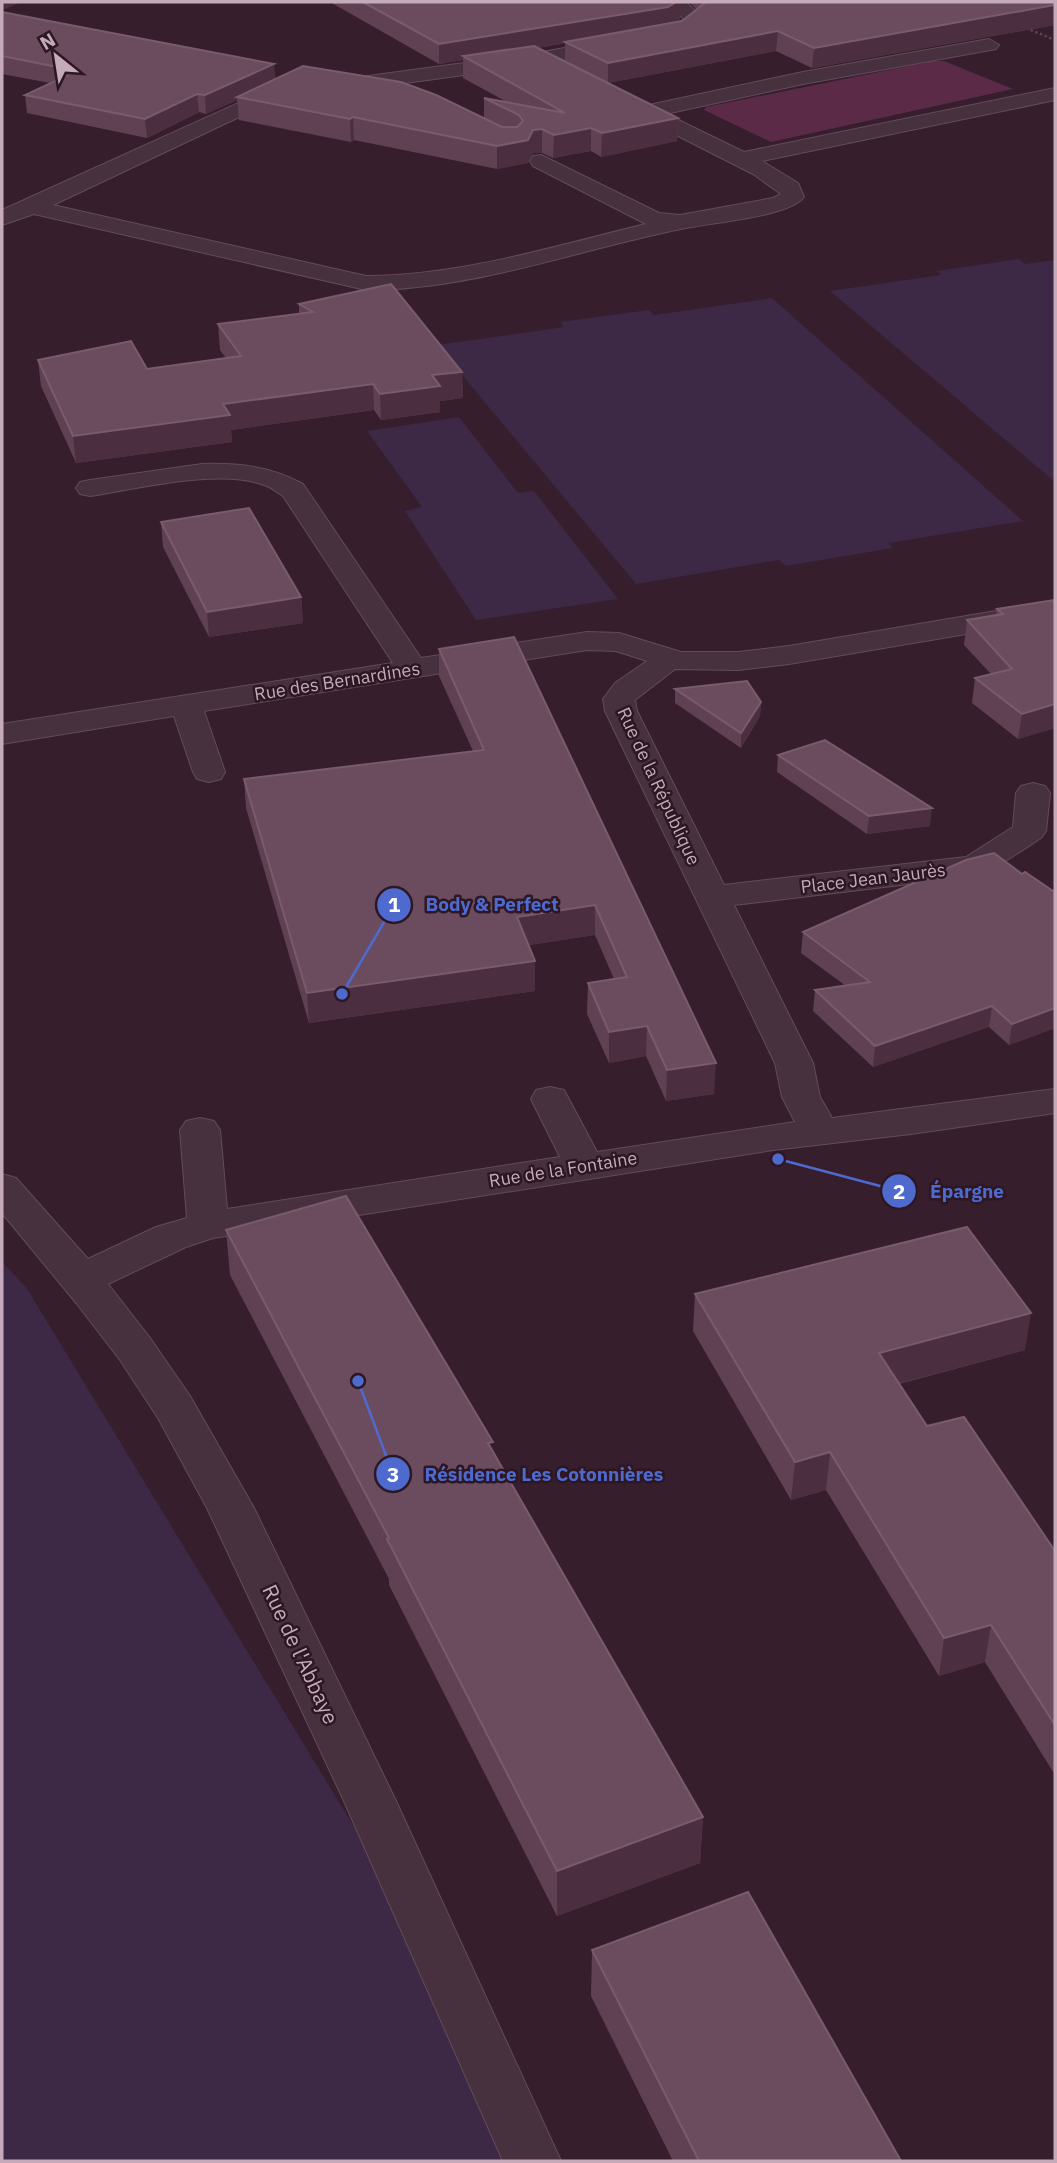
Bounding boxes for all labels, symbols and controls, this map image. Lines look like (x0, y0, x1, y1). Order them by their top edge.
north arrow (21, 21, 91, 91)
text: N (36, 27, 59, 55)
street label: Rue des Bernardines (252, 657, 422, 705)
street label: Rue de la République (612, 703, 706, 869)
street label: Place Jean Jaurès (799, 858, 947, 898)
callout: Body & Perfect (376, 885, 572, 925)
text: 1 (388, 890, 401, 918)
text: Body & Perfect (426, 892, 558, 916)
street label: Rue de la Fontaine (487, 1146, 639, 1192)
callout: Épargne (882, 1171, 1018, 1211)
text: 2 (893, 1177, 905, 1205)
text: Épargne (930, 1179, 1004, 1203)
callout: Résidence Les Cotonnières (375, 1454, 677, 1494)
text: 3 (387, 1460, 399, 1488)
text: Résidence Les Cotonnières (425, 1462, 663, 1486)
street label: Rue de l'Abbaye (256, 1580, 346, 1728)

